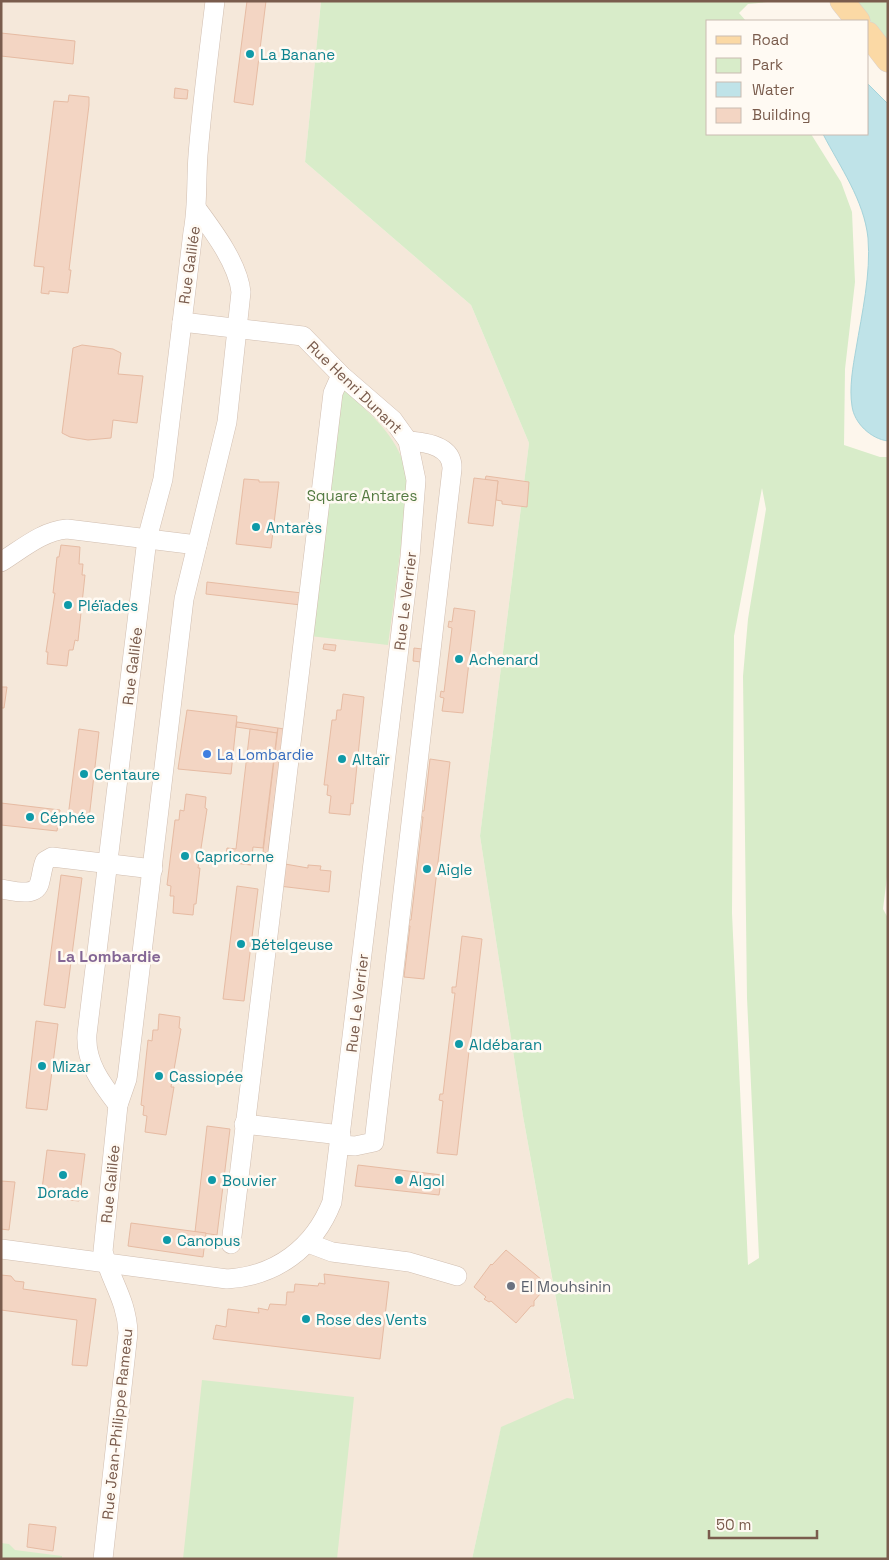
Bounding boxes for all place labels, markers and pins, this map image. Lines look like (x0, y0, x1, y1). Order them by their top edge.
place label: La Banane (260, 45, 335, 64)
marker: La Banane (244, 48, 256, 60)
place label: Antarès (266, 518, 322, 537)
marker: Antarès (250, 521, 262, 533)
place label: Pléïades (78, 596, 138, 615)
marker: Pléïades (62, 599, 74, 611)
place label: Achenard (469, 650, 538, 669)
marker: Achenard (453, 653, 465, 665)
place label: La Lombardie (217, 745, 314, 764)
marker: La Lombardie (201, 748, 213, 760)
place label: Altaïr (352, 750, 390, 769)
marker: Altaïr (336, 753, 348, 765)
place label: Centaure (94, 765, 160, 784)
marker: Centaure (78, 768, 90, 780)
place label: Céphée (40, 808, 95, 827)
marker: Céphée (24, 811, 36, 823)
place label: Capricorne (195, 847, 274, 866)
marker: Capricorne (179, 850, 191, 862)
place label: Aigle (437, 860, 472, 879)
marker: Aigle (421, 863, 433, 875)
place label: Bételgeuse (251, 935, 333, 954)
marker: Bételgeuse (235, 938, 247, 950)
place label: Aldébaran (469, 1035, 542, 1054)
marker: Aldébaran (453, 1038, 465, 1050)
place label: Mizar (52, 1057, 91, 1076)
marker: Mizar (36, 1060, 48, 1072)
place label: Cassiopée (169, 1067, 243, 1086)
marker: Cassiopée (153, 1070, 165, 1082)
marker: Dorade (57, 1169, 69, 1181)
place label: Bouvier (222, 1171, 277, 1190)
place label: Algol (409, 1171, 445, 1190)
marker: Bouvier (206, 1174, 218, 1186)
marker: Algol (393, 1174, 405, 1186)
place label: Dorade (37, 1183, 89, 1202)
place label: Canopus (177, 1231, 241, 1250)
marker: Canopus (161, 1234, 173, 1246)
place label: El Mouhsinin (521, 1277, 611, 1296)
marker: El Mouhsinin (505, 1280, 517, 1292)
place label: Rose des Vents (316, 1310, 427, 1329)
marker: Rose des Vents (300, 1313, 312, 1325)

